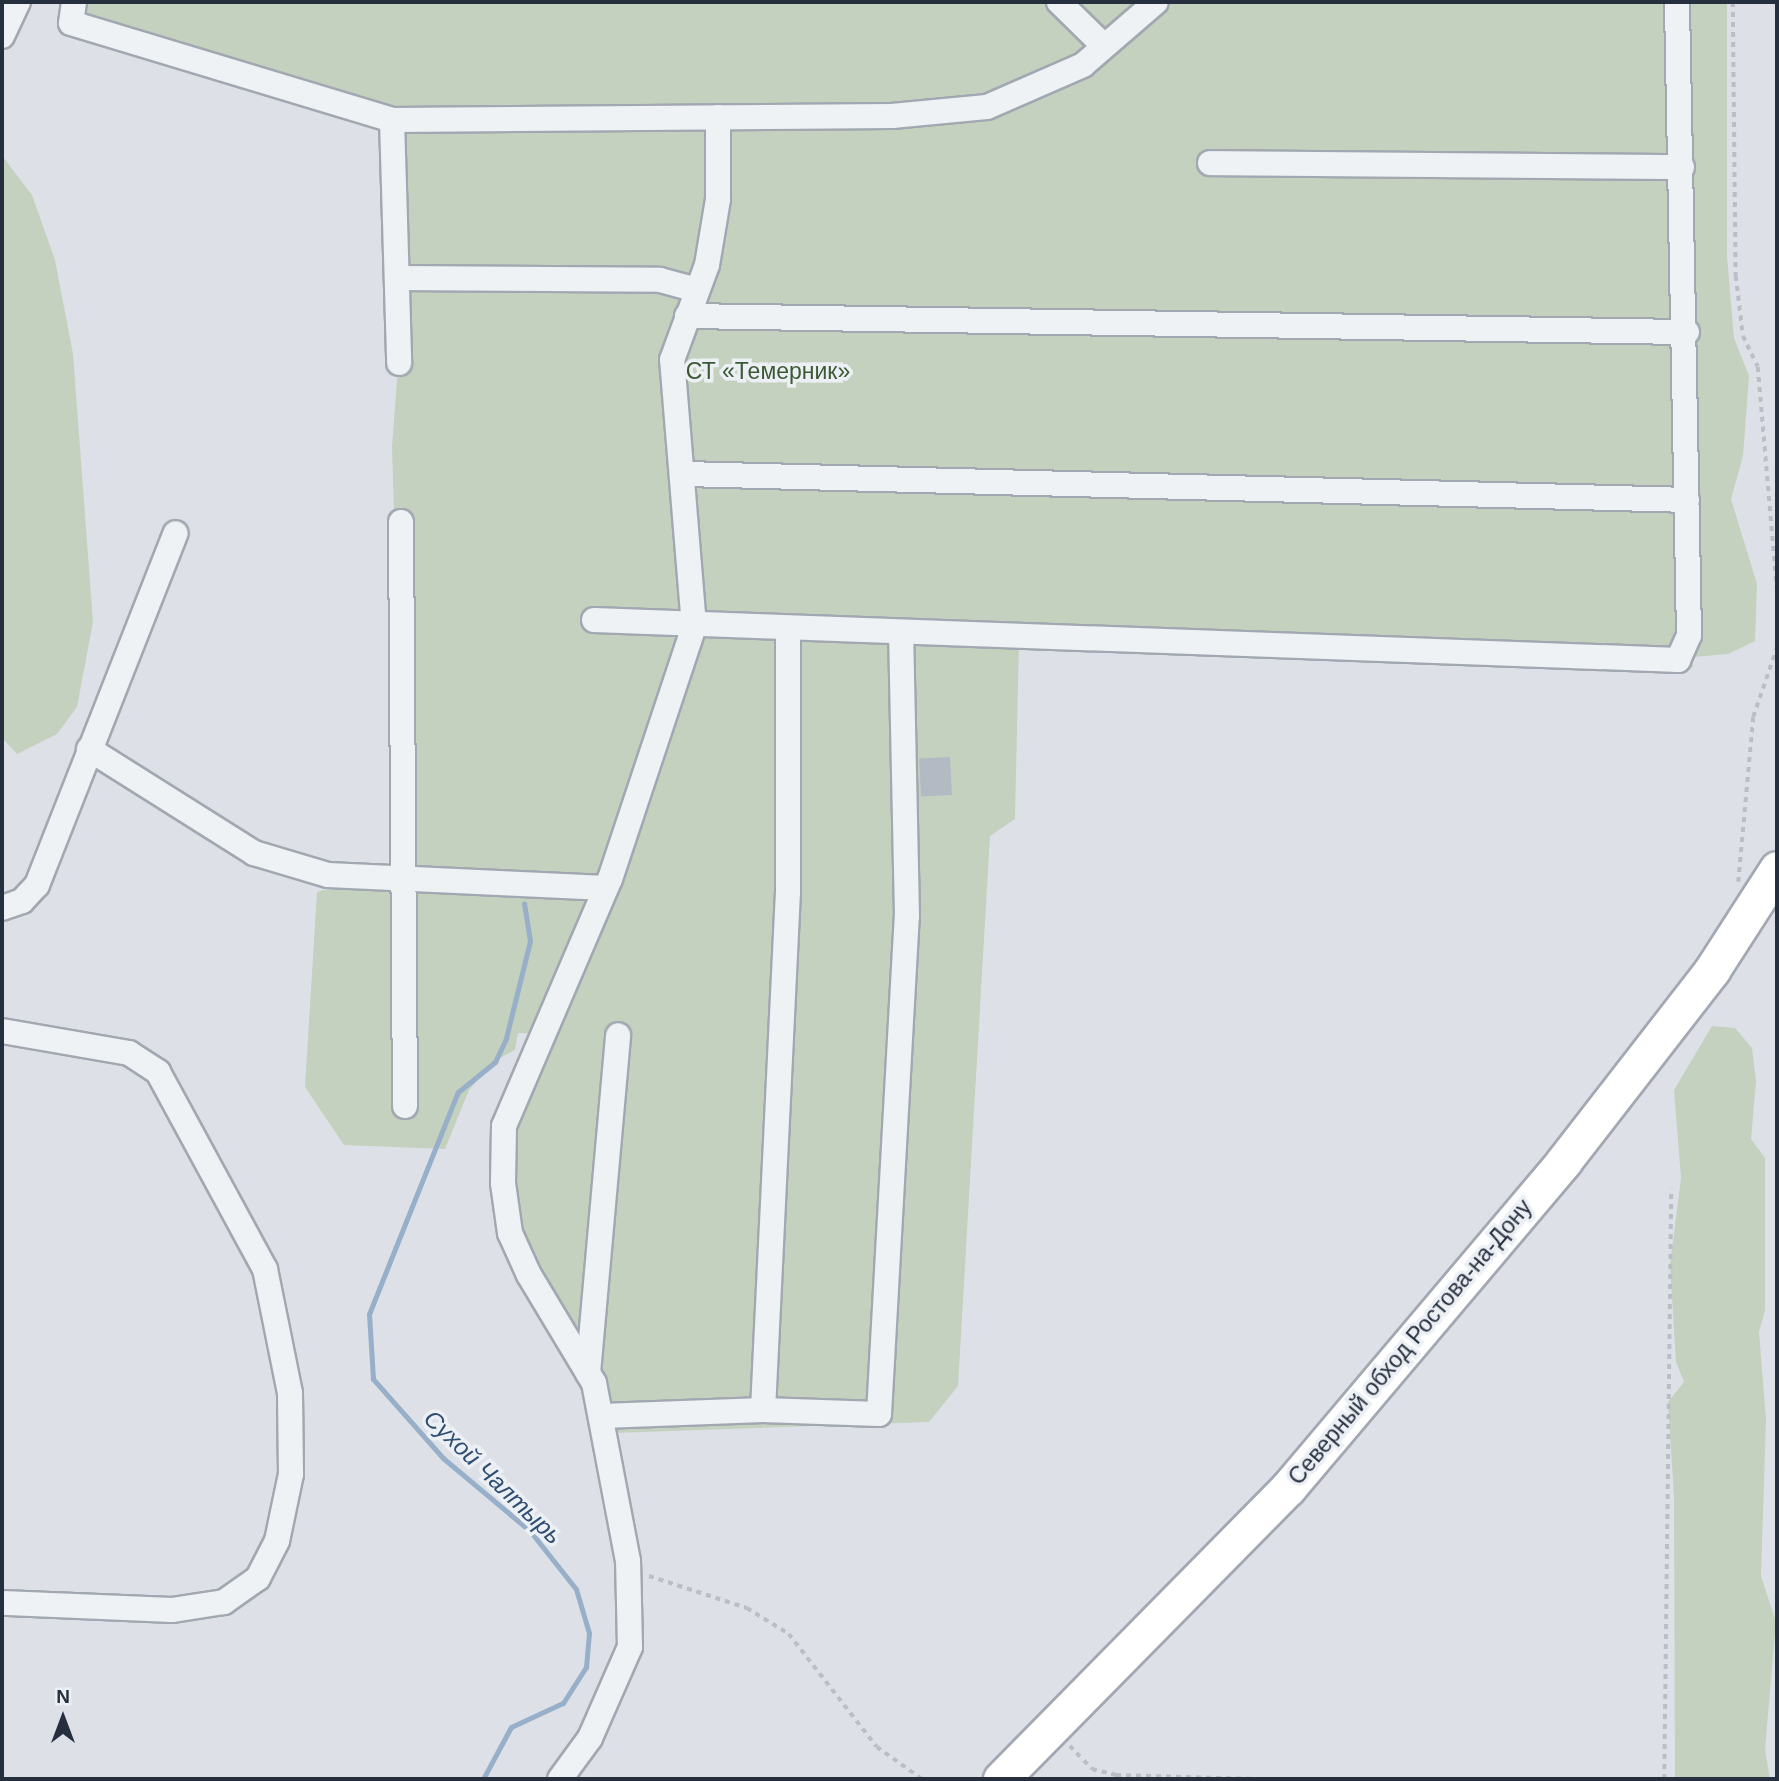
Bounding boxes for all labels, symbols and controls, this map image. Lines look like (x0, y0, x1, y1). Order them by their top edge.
park label: СТ «Темерник» (686, 357, 850, 385)
street label: Северный обход Ростова-на-Дону (1282, 1194, 1538, 1490)
water label: Сухой Чалтырь (418, 1404, 568, 1550)
north arrow (28, 1683, 98, 1753)
text: N (56, 1686, 70, 1707)

